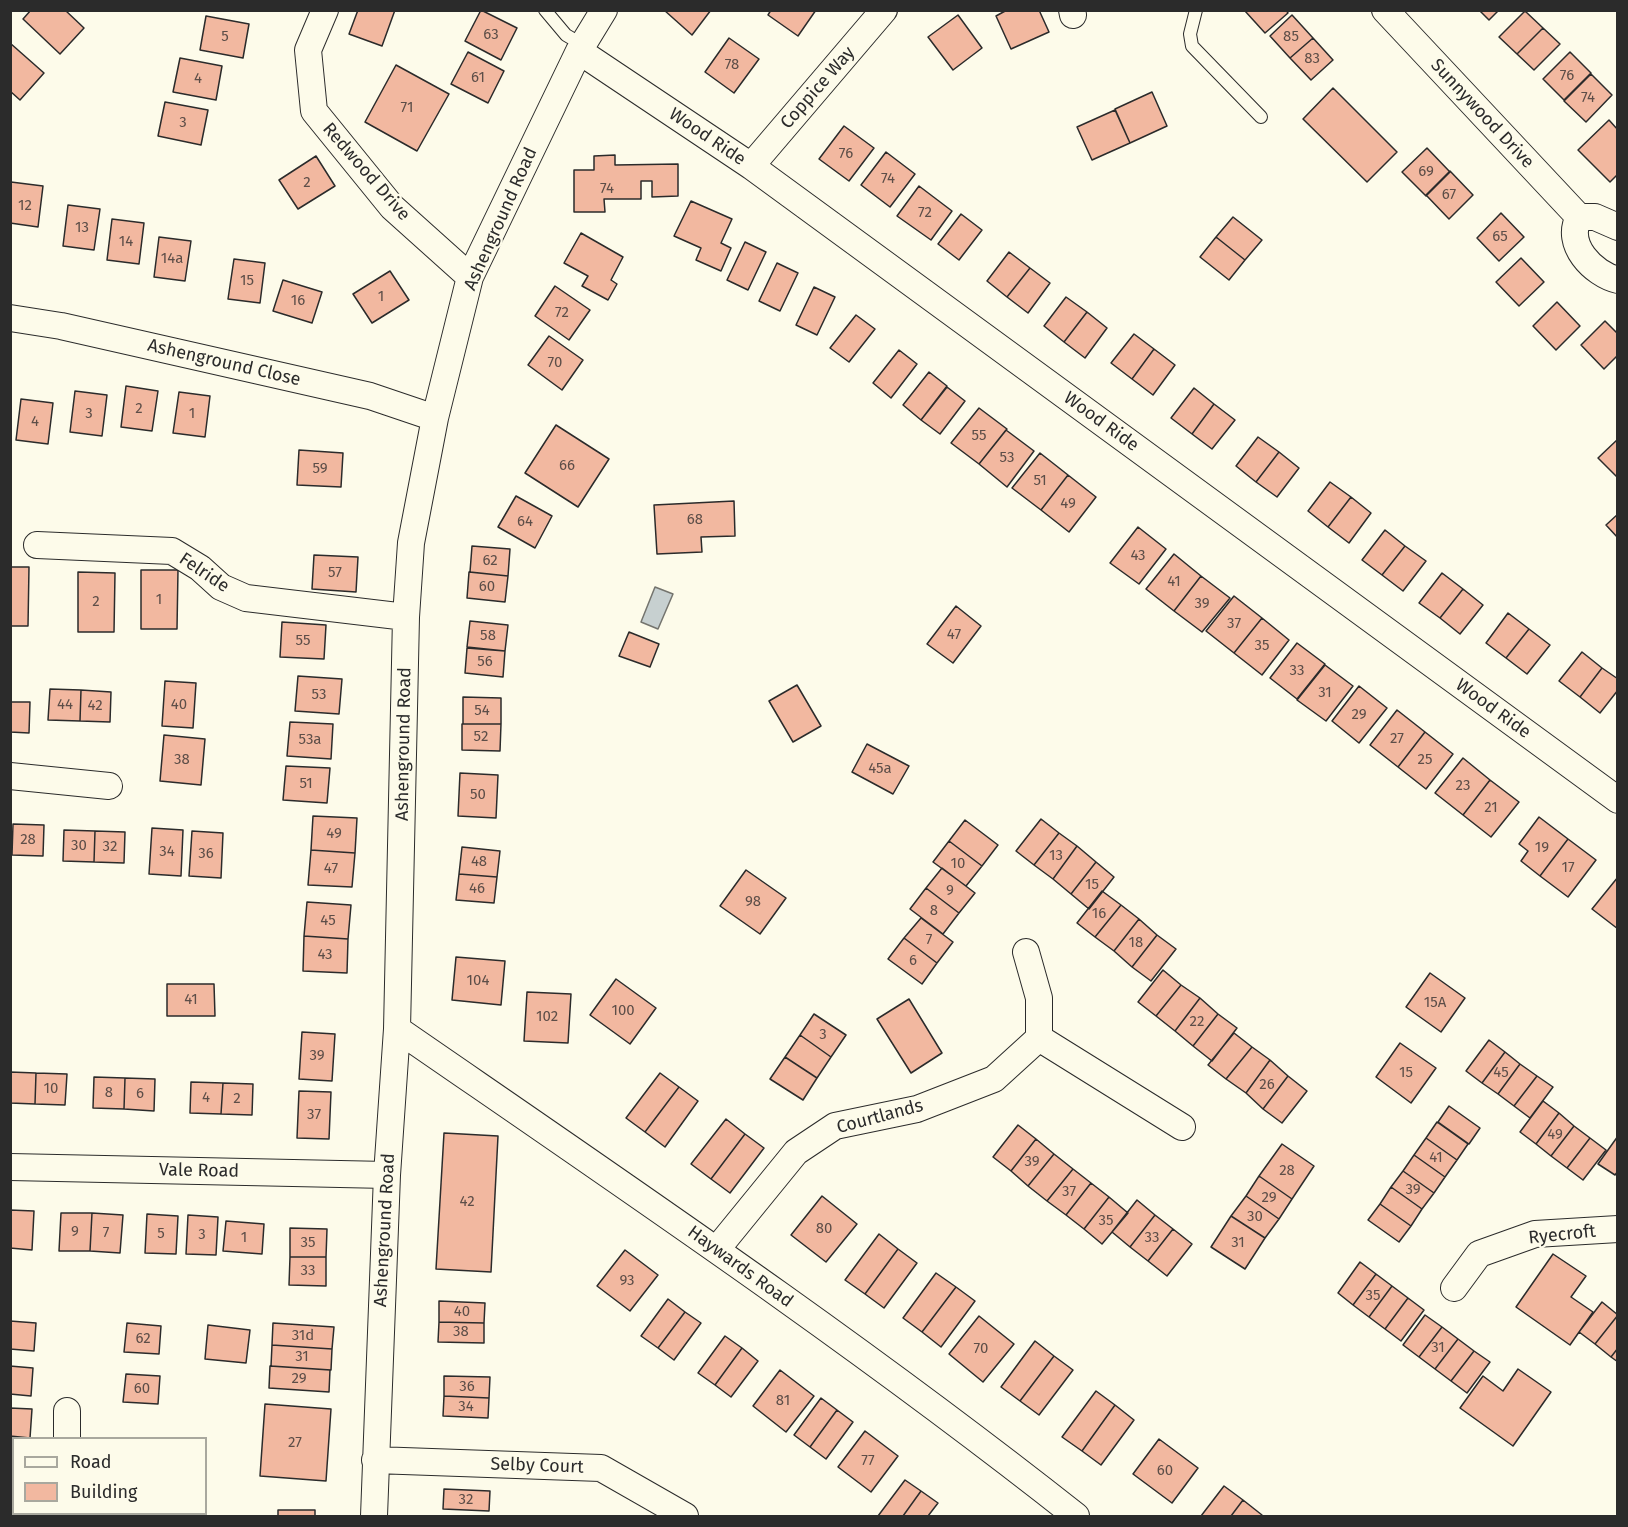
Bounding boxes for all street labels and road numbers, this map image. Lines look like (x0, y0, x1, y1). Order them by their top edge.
street label: Coppice Way (776, 42, 860, 134)
street label: Sunnywood Drive (1426, 55, 1538, 173)
street label: Wood Ride (665, 104, 749, 170)
street label: Redwood Drive (318, 119, 414, 225)
street label: Ashenground Road (460, 144, 542, 294)
street label: Ashenground Close (145, 335, 303, 391)
street label: Wood Ride (1059, 387, 1143, 457)
street label: Felride (175, 548, 233, 598)
street label: Ashenground Road (392, 667, 416, 821)
street label: Wood Ride (1451, 674, 1535, 744)
street label: Courtlands (834, 1095, 926, 1139)
street label: Ashenground Road (370, 1153, 400, 1307)
street label: Vale Road (159, 1160, 239, 1182)
street label: Ryecroft (1527, 1221, 1597, 1249)
street label: Haywards Road (683, 1222, 797, 1312)
street label: Selby Court (490, 1454, 584, 1478)

